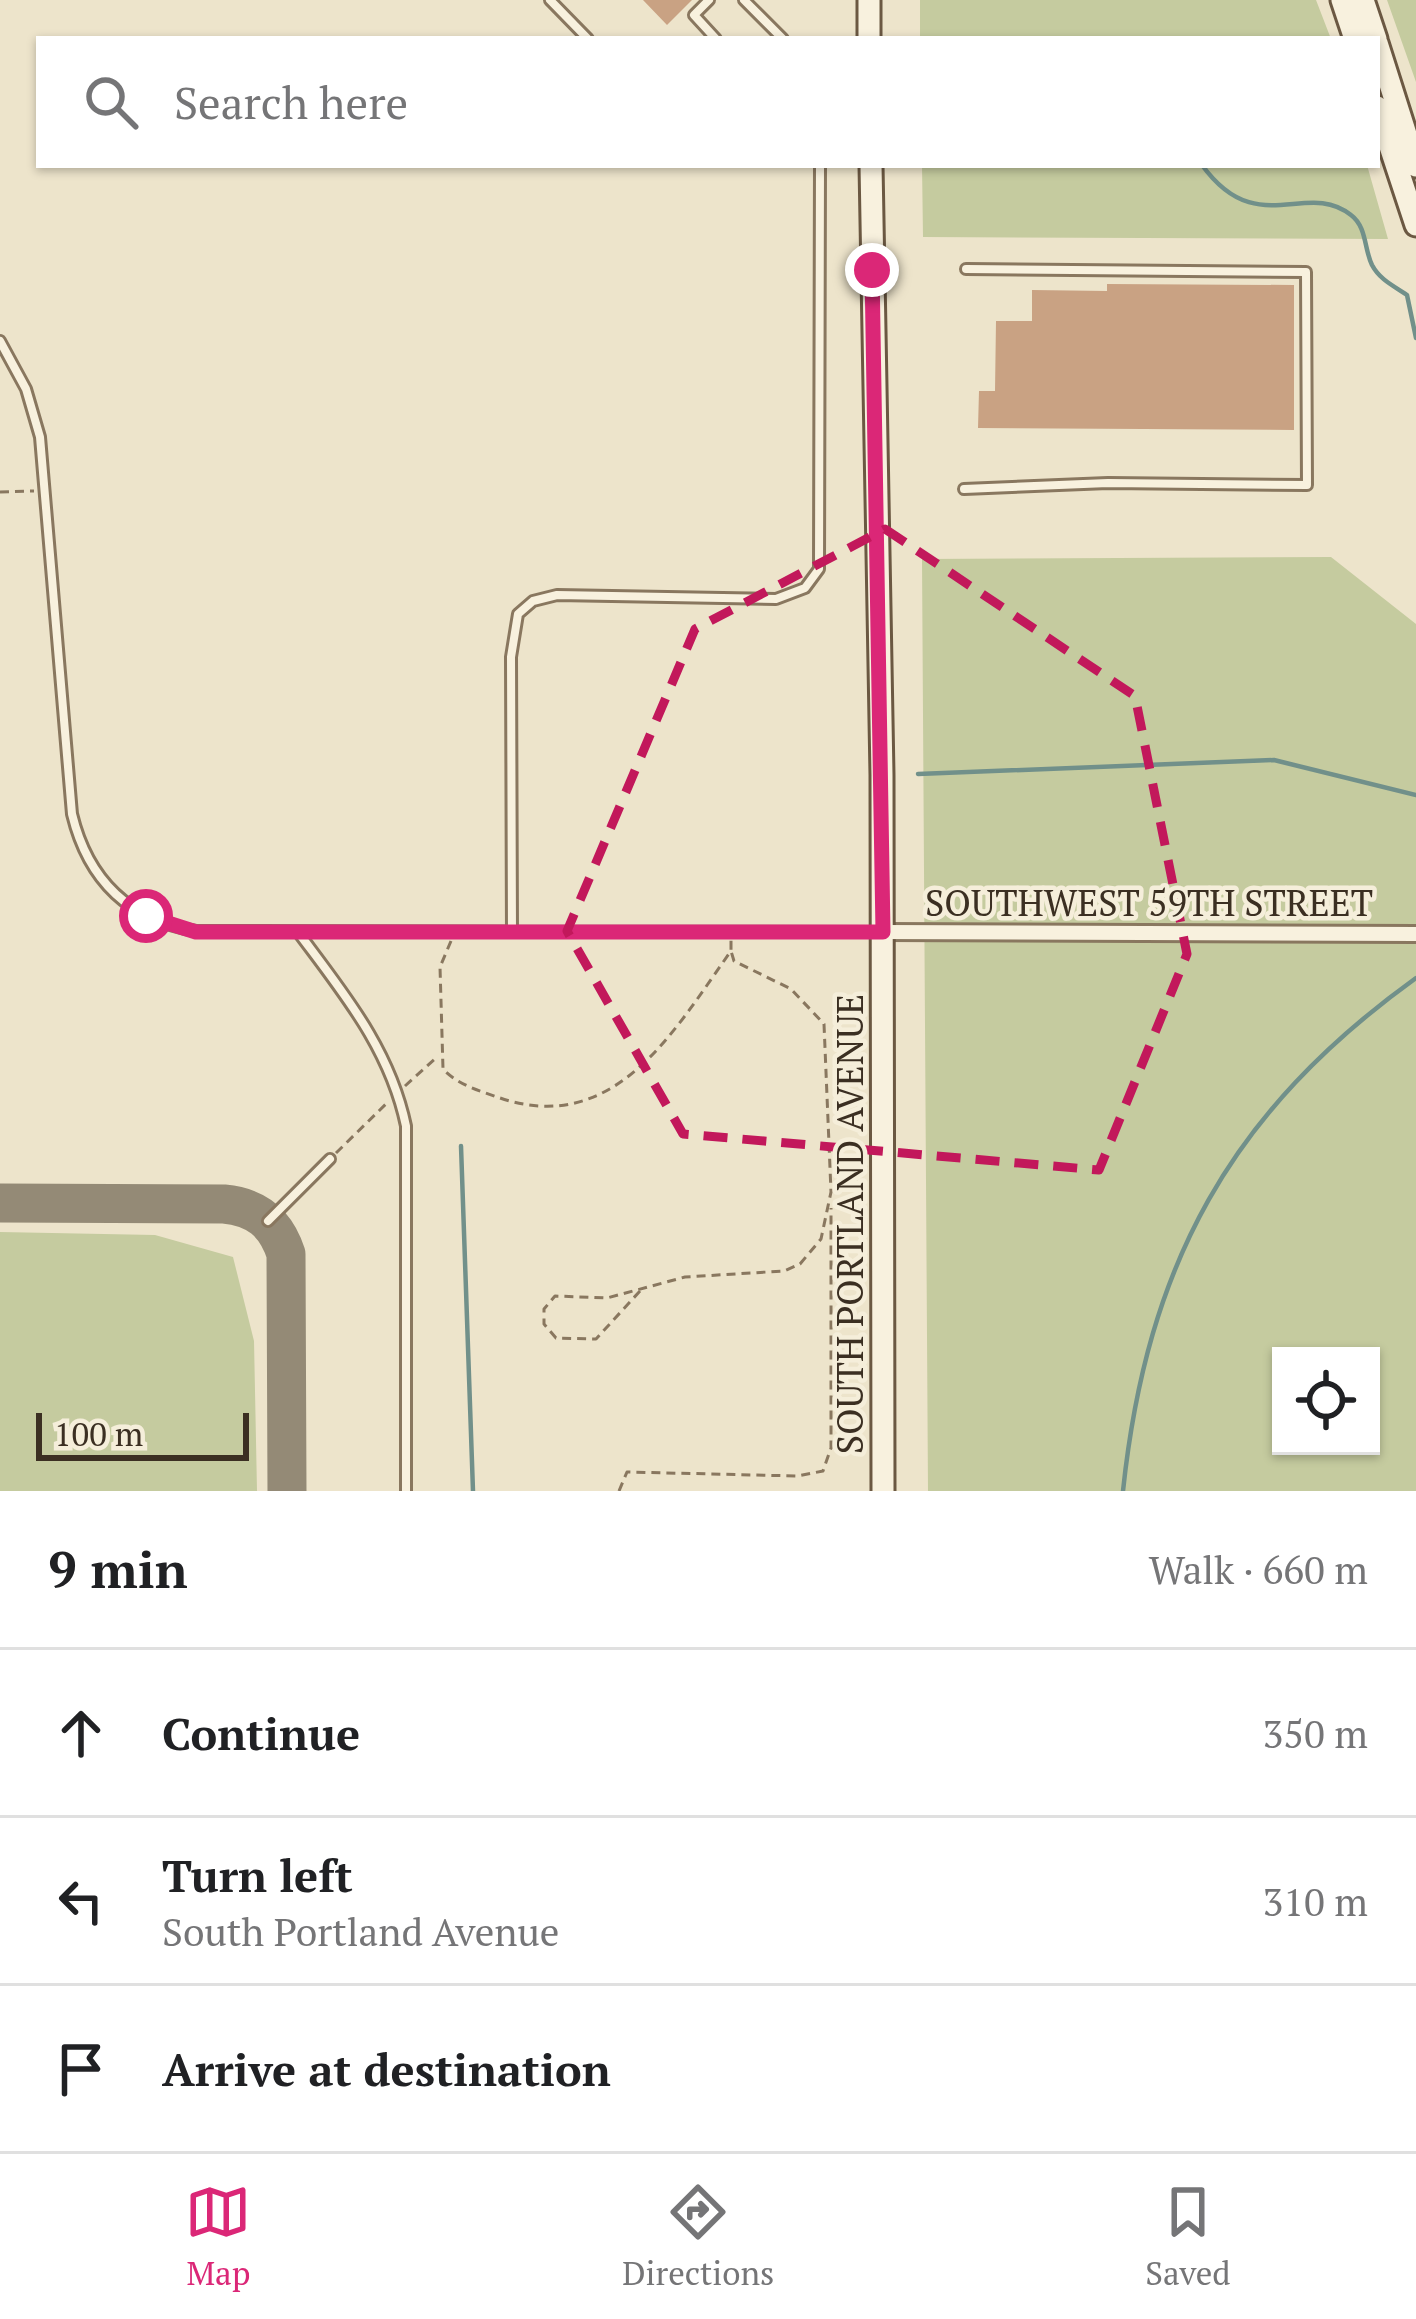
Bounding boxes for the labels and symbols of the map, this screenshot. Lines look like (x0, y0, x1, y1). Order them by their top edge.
route end (845, 243, 899, 297)
street label: SOUTHWEST 59TH STREET (925, 879, 1373, 926)
route start (119, 889, 173, 943)
street label: SOUTH PORTLAND AVENUE (826, 994, 873, 1454)
scale bar (36, 1407, 249, 1460)

